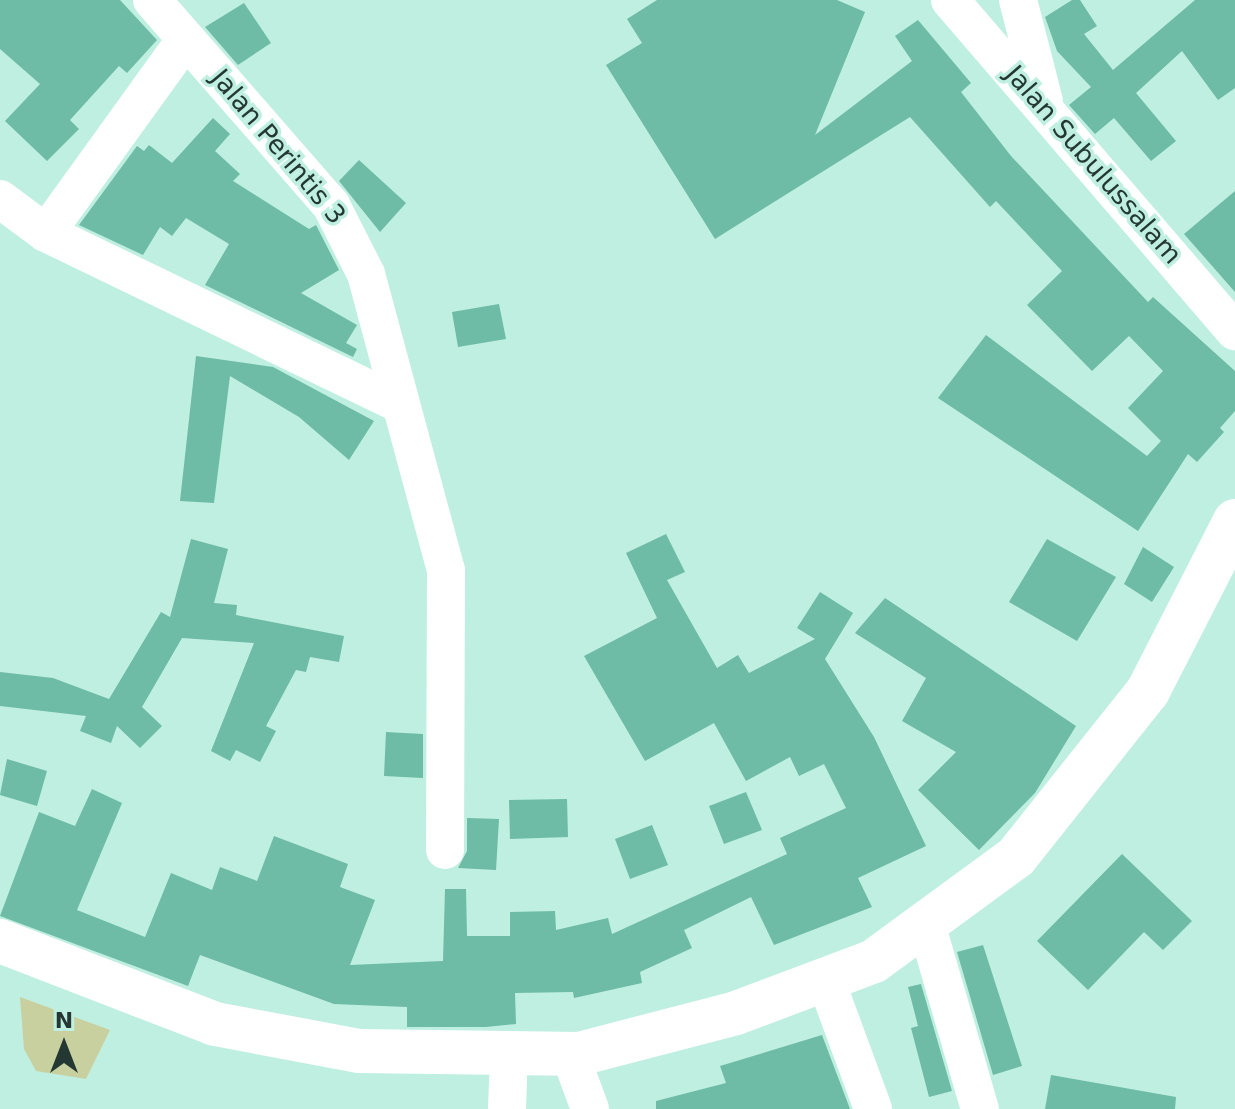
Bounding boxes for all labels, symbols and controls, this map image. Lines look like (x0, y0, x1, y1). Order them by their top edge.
street label: Jalan Subulussalam (998, 59, 1188, 271)
street label: Jalan Perintis 3 (204, 63, 352, 231)
north arrow (24, 1005, 104, 1085)
text: N (55, 1008, 73, 1033)

